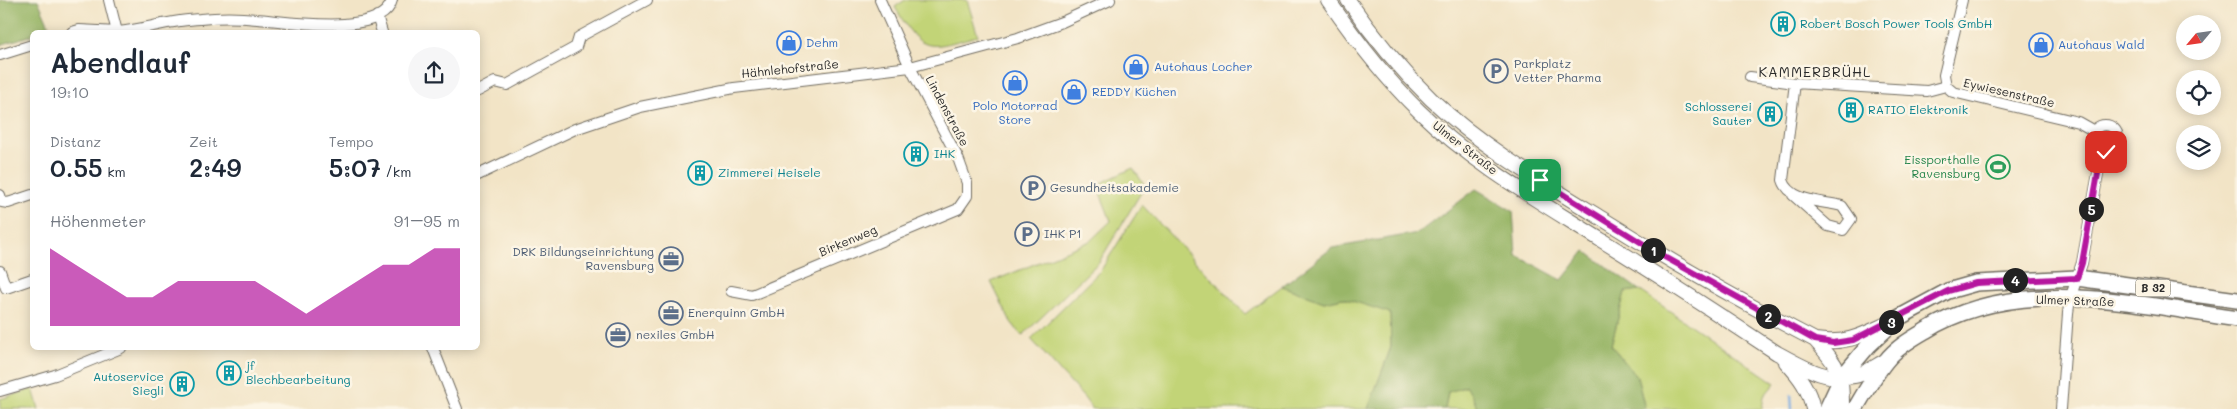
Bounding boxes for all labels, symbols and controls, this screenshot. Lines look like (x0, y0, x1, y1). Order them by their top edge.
building icon: Robert Bosch Power Tools GmbH (1770, 11, 1796, 37)
place label: Robert Bosch Power Tools GmbH (1800, 15, 1992, 31)
north arrow (2176, 15, 2221, 60)
map controls (2176, 15, 2221, 170)
shop icon: Dehm (776, 30, 802, 56)
shop icon: Autohaus Wald (2028, 32, 2054, 58)
place label: Dehm (806, 34, 838, 50)
place label: Autohaus Wald (2058, 36, 2145, 52)
text: Abendlauf (50, 44, 190, 80)
button: share (408, 47, 460, 99)
shop icon: Autohaus Locher (1123, 54, 1149, 80)
street label: Hähnlehofstraße (740, 55, 840, 81)
place label: Parkplatz Vetter Pharma (1514, 55, 1602, 85)
place label: Autohaus Locher (1154, 58, 1252, 74)
parking icon: Parkplatz Vetter Pharma (1483, 58, 1509, 84)
district label: KAMMERBRÜHL (1759, 62, 1871, 81)
shop icon: Polo Motorrad Store (1002, 70, 1028, 96)
button: locate (2176, 70, 2221, 115)
street label: Lindenstraße (923, 72, 973, 149)
street label: Eywiesenstraße (1962, 74, 2056, 110)
shop icon: REDDY Küchen (1061, 79, 1087, 105)
text: 19:10 (50, 81, 89, 102)
place label: REDDY Küchen (1092, 83, 1177, 99)
place label: Polo Motorrad Store (973, 97, 1058, 127)
building icon: RATIO Elektronik (1838, 97, 1864, 123)
place label: Schlosserei Sauter (1685, 98, 1752, 128)
building icon: Schlosserei Sauter (1757, 101, 1783, 127)
place label: RATIO Elektronik (1868, 101, 1968, 117)
street label: Ulmer Straße (1430, 117, 1501, 178)
button: layers (2176, 125, 2221, 170)
pin (2085, 131, 2127, 173)
text: Distanz (50, 132, 101, 151)
text: Zeit (189, 132, 218, 151)
text: Tempo (329, 132, 373, 151)
icon: check (2092, 138, 2120, 166)
building icon: IHK (903, 141, 929, 167)
place label: IHK (934, 145, 956, 161)
text: 0.55 (50, 151, 103, 183)
text: 2:49 (189, 151, 242, 183)
text: 5:07 (329, 151, 381, 183)
place label: Eissporthalle Ravensburg (1904, 151, 1980, 181)
sports icon: Eissporthalle Ravensburg (1985, 154, 2011, 180)
pin (1519, 159, 1561, 201)
building icon: Zimmerei Heisele (687, 160, 713, 186)
text: km (103, 162, 126, 181)
text: /km (381, 162, 411, 181)
place label: Zimmerei Heisele (718, 164, 821, 180)
icon: arrive (1526, 166, 1554, 194)
parking icon: Gesundheitsakademie (1020, 175, 1046, 201)
place label: Gesundheitsakademie (1050, 179, 1179, 195)
pin: 5 (2078, 196, 2104, 222)
text: 5 (2087, 200, 2096, 219)
text: Höhenmeter (50, 210, 146, 231)
text: 91–95 m (394, 210, 460, 231)
street label: Birkenweg (816, 221, 879, 259)
parking icon: IHK P1 (1014, 221, 1040, 247)
place label: IHK P1 (1044, 225, 1082, 241)
pin: 1 (1640, 238, 1666, 262)
text: 1 (1650, 241, 1657, 260)
place label: DRK Bildungseinrichtung Ravensburg (512, 243, 654, 273)
office icon: DRK Bildungseinrichtung Ravensburg (658, 246, 684, 272)
pin: 4 (2002, 268, 2028, 292)
text: 4 (2011, 271, 2020, 290)
road number: B 32 (2136, 280, 2170, 296)
street label: Ulmer Straße (2036, 291, 2115, 309)
office icon: Enerquinn GmbH (658, 300, 684, 326)
place label: Enerquinn GmbH (688, 304, 785, 320)
pin: 2 (1756, 304, 1780, 328)
text: 2 (1765, 307, 1772, 326)
pin: 3 (1878, 310, 1904, 334)
text: 3 (1887, 313, 1896, 332)
office icon: nexiles GmbH (605, 322, 631, 348)
place label: nexiles GmbH (636, 326, 715, 342)
place label: jf Blechbearbeitung (245, 357, 351, 387)
building icon: jf Blechbearbeitung (216, 360, 242, 386)
place label: Autoservice Siegli (93, 368, 164, 398)
building icon: Autoservice Siegli (169, 371, 195, 397)

